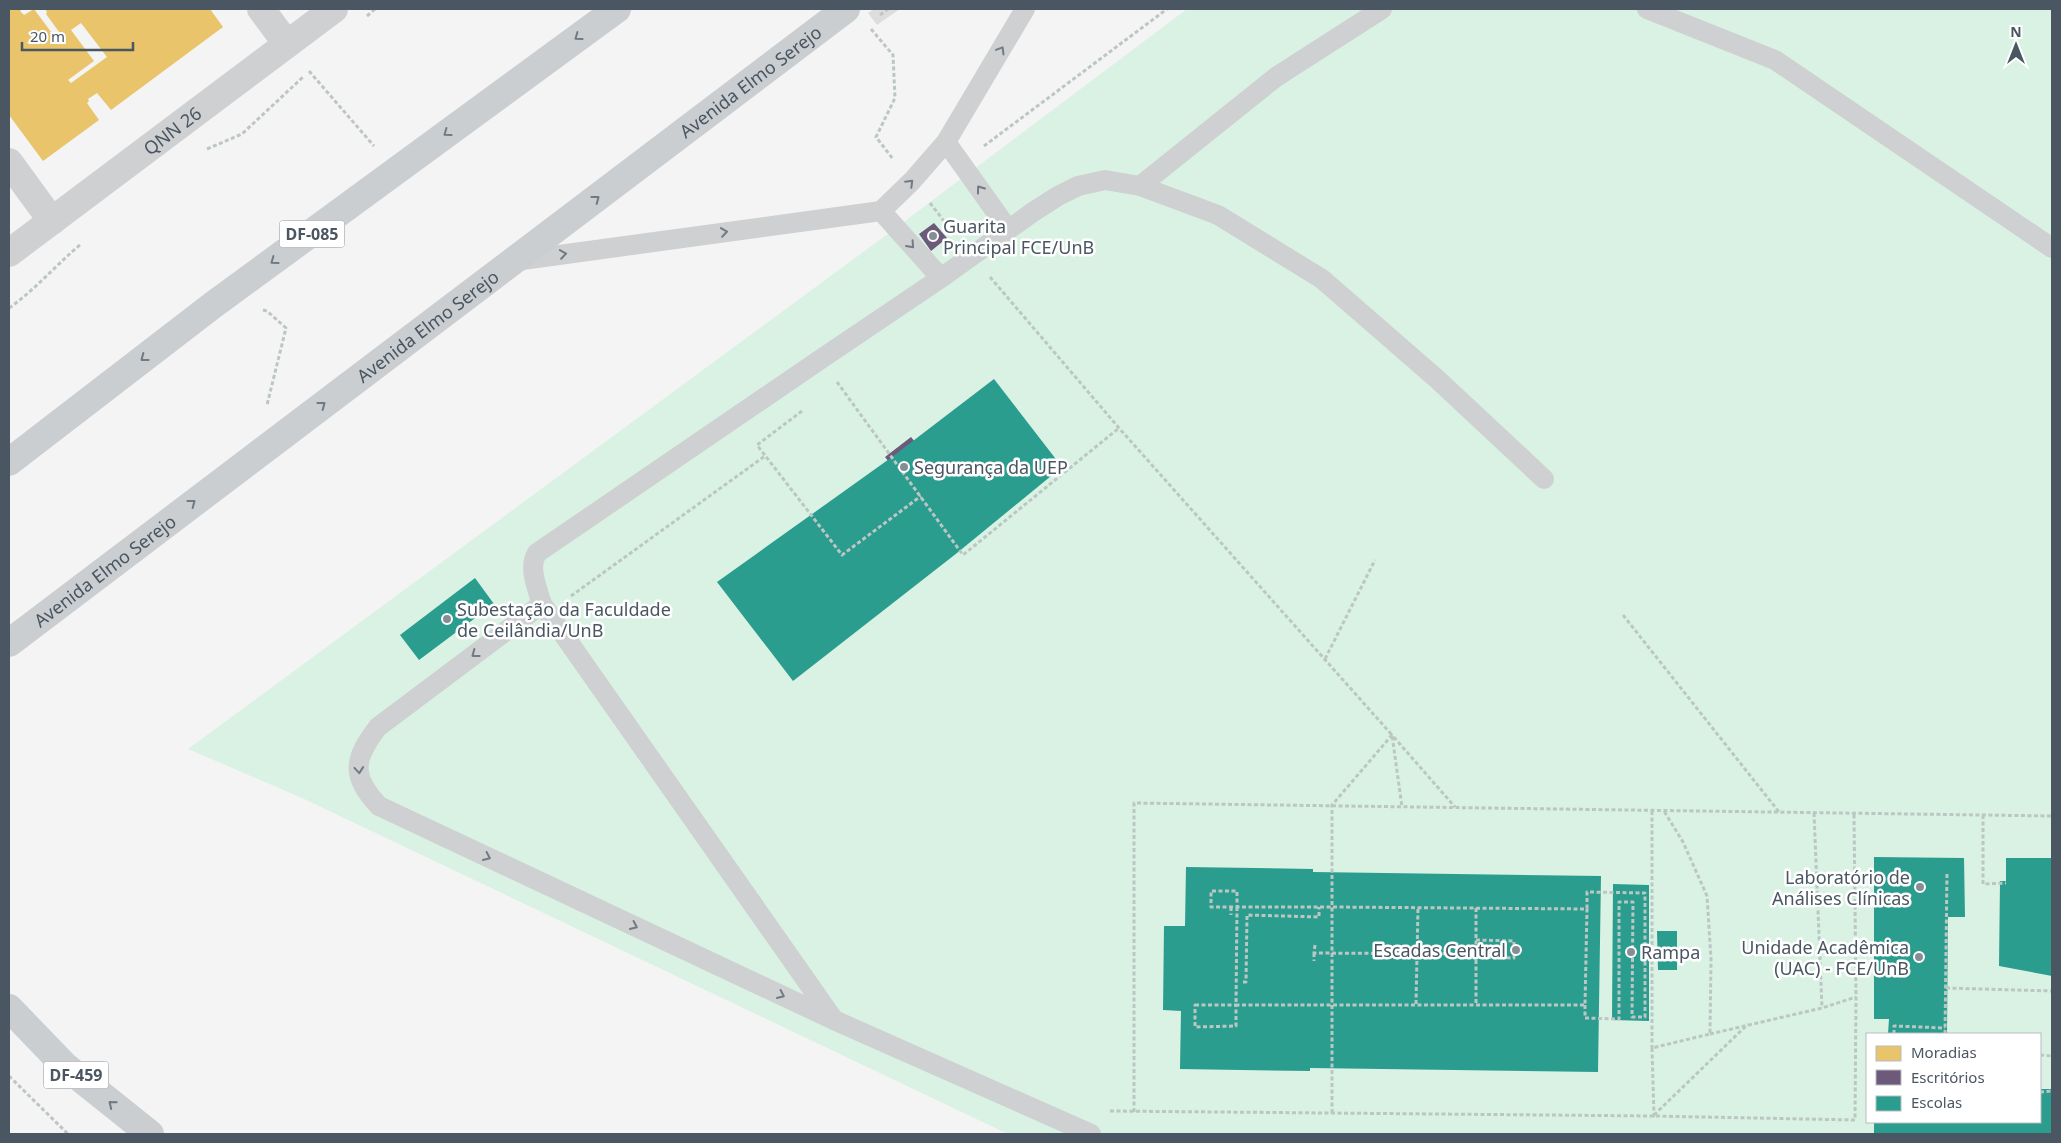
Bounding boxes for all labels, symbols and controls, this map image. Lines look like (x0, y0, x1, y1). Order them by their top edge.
scale bar (22, 20, 134, 52)
street label: Avenida Elmo Serejo (674, 20, 826, 143)
north arrow (1991, 20, 2041, 70)
text: N (2010, 22, 2022, 41)
text: 20 m (30, 26, 65, 46)
one-way arrow (575, 32, 584, 40)
one-way arrow (994, 46, 1004, 55)
street label: QNN 26 (138, 101, 206, 160)
one-way arrow (443, 127, 452, 136)
one-way arrow (904, 180, 913, 189)
one-way arrow (977, 185, 986, 195)
one-way arrow (590, 197, 599, 205)
place label: Guarita Principal FCE/UnB (943, 214, 1094, 259)
road number: DF-085 (280, 220, 344, 248)
one-way arrow (721, 227, 729, 238)
marker: Guarita Principal FCE/UnB (927, 230, 939, 242)
one-way arrow (905, 239, 914, 248)
one-way arrow (560, 249, 568, 260)
one-way arrow (270, 255, 280, 264)
street label: Avenida Elmo Serejo (352, 264, 503, 388)
one-way arrow (141, 353, 150, 361)
one-way arrow (316, 403, 325, 411)
place label: Segurança da UEP (914, 455, 1068, 479)
marker: Segurança da UEP (898, 461, 910, 473)
one-way arrow (186, 501, 195, 509)
street label: Avenida Elmo Serejo (29, 509, 181, 632)
place label: Subestação da Faculdade de Ceilândia/UnB (457, 597, 671, 642)
marker: Subestação da Faculdade de Ceilândia/UnB (441, 613, 453, 625)
one-way arrow (471, 648, 481, 657)
one-way arrow (353, 766, 364, 774)
one-way arrow (482, 851, 491, 861)
place label: Laboratório de Análises Clínicas (1772, 865, 1910, 910)
marker: Laboratório de Análises Clínicas (1914, 881, 1926, 893)
one-way arrow (629, 920, 638, 930)
place label: Unidade Acadêmica (UAC) - FCE/UnB (1741, 935, 1909, 980)
place label: Escadas Central (1373, 938, 1506, 962)
place label: Rampa (1641, 940, 1700, 964)
marker: Escadas Central (1510, 944, 1522, 956)
marker: Rampa (1625, 946, 1637, 958)
marker: Unidade Acadêmica (UAC) - FCE/UnB (1913, 951, 1925, 963)
one-way arrow (776, 989, 785, 1000)
legend (1866, 1033, 2041, 1123)
text: Moradias (1911, 1042, 1977, 1062)
road number: DF-459 (44, 1062, 108, 1088)
text: Escritórios (1911, 1067, 1985, 1087)
text: Escolas (1911, 1092, 1962, 1112)
one-way arrow (109, 1101, 118, 1109)

